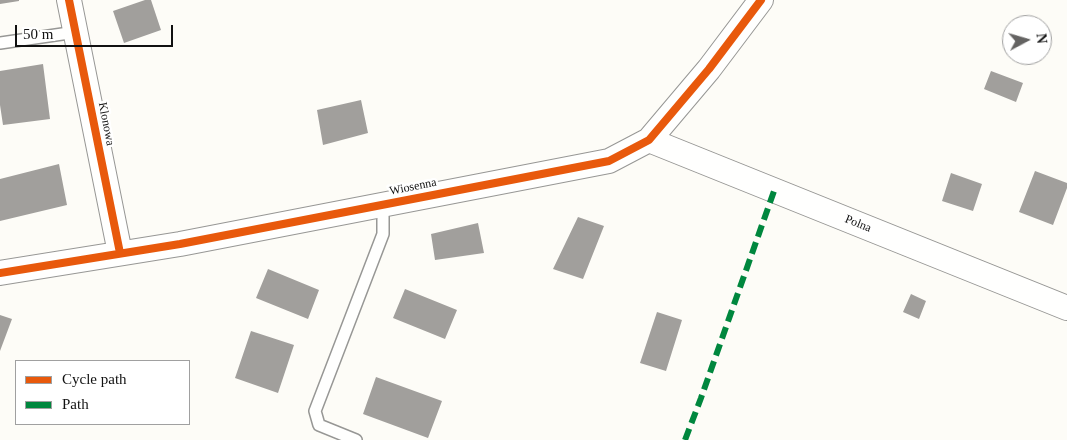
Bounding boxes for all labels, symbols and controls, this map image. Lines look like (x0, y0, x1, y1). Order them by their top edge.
scale bar (18, 15, 175, 47)
north arrow (1002, 15, 1052, 65)
text: 50 m (23, 26, 53, 42)
text: N (1033, 33, 1049, 44)
street label: Klonowa (95, 101, 117, 147)
street label: Wiosenna (388, 175, 438, 199)
street label: Polna (843, 212, 873, 236)
legend (15, 360, 190, 425)
text: Cycle path (62, 371, 127, 387)
text: Path (62, 396, 89, 412)

